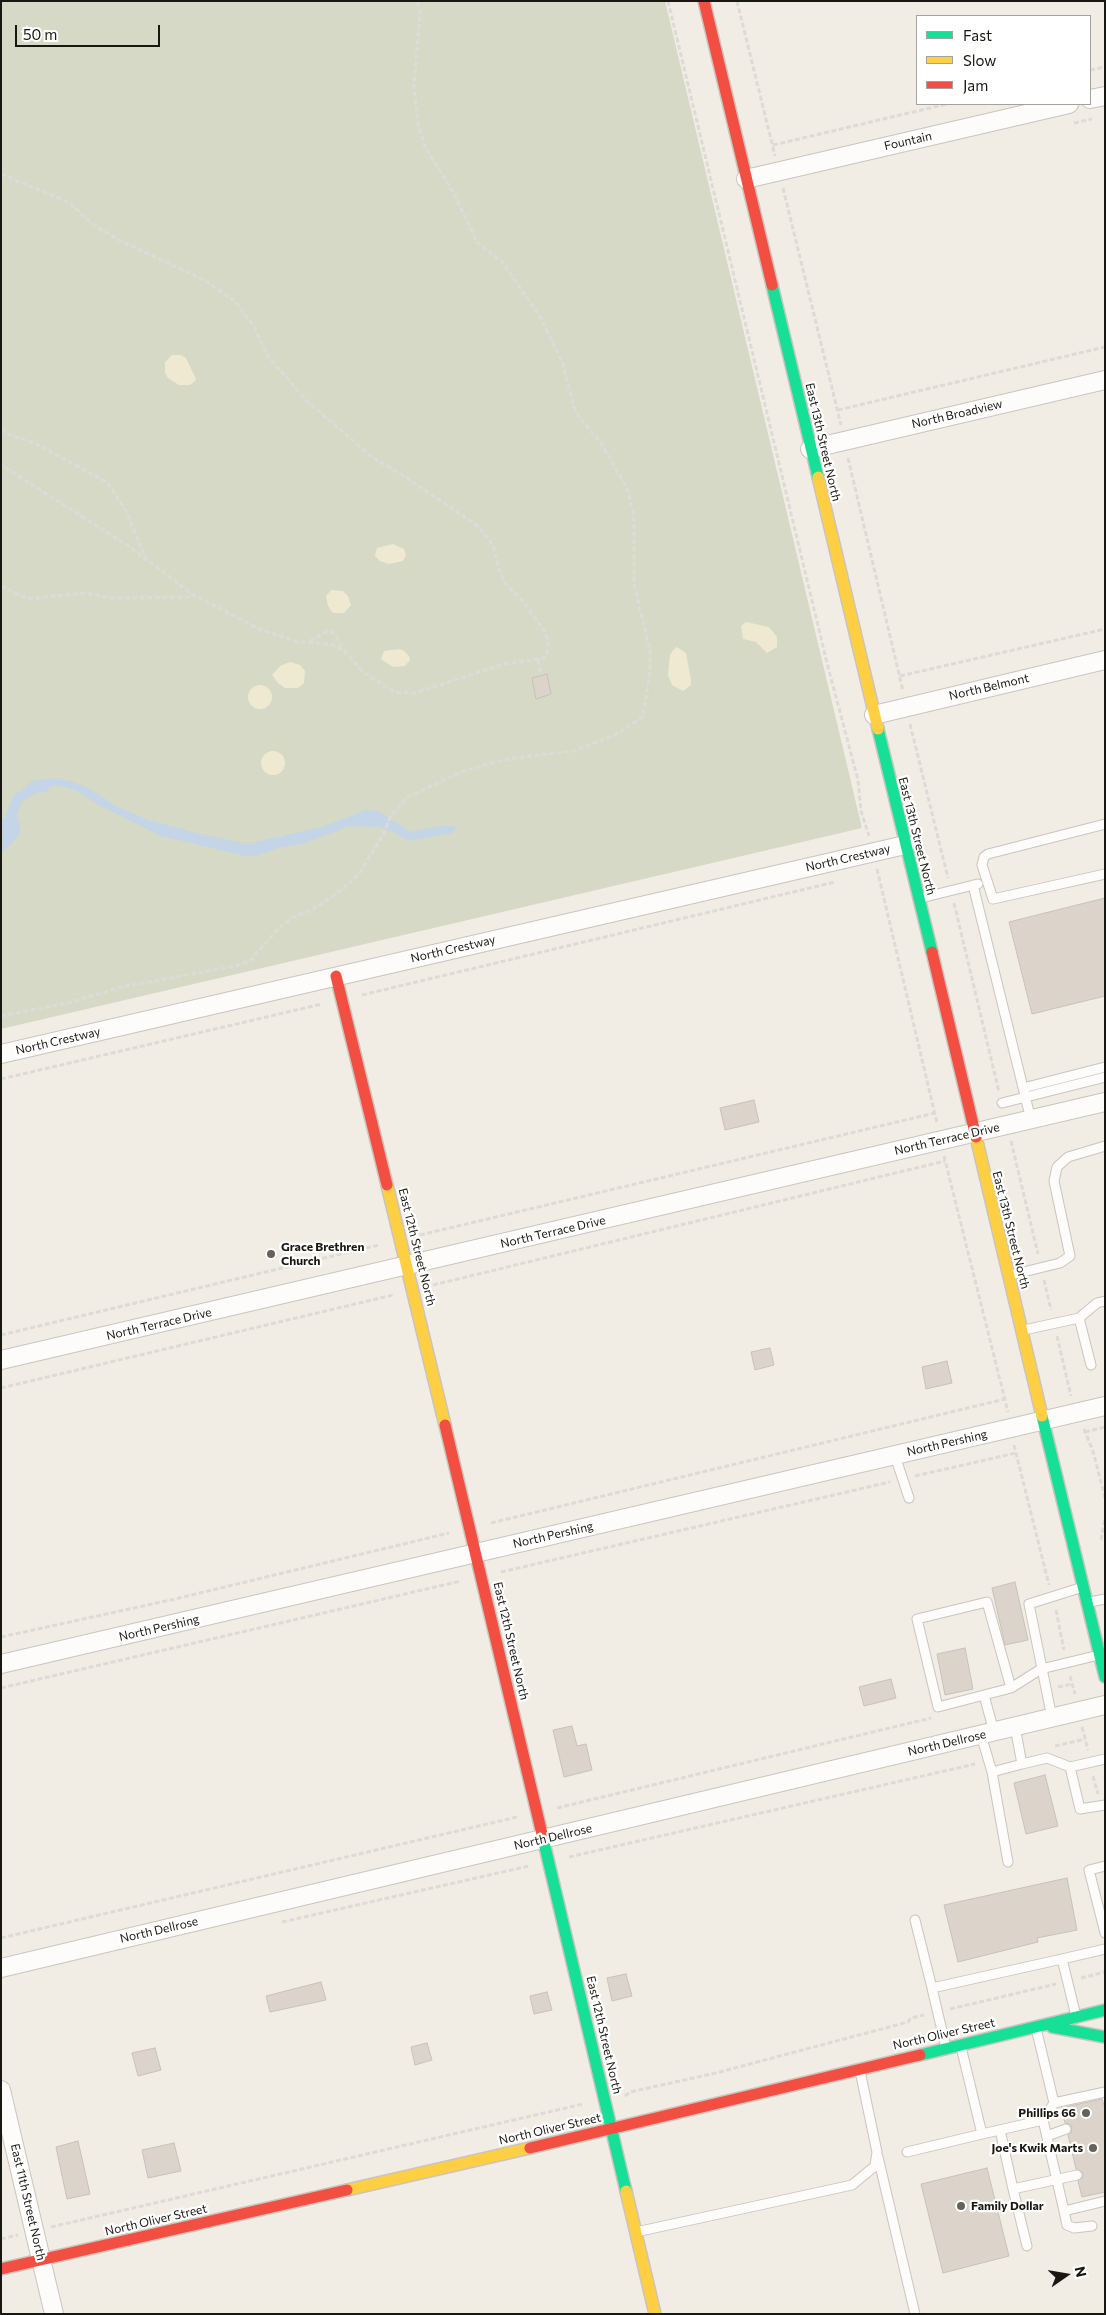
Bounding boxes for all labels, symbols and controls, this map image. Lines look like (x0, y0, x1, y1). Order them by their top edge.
scale bar (18, 15, 162, 47)
legend (916, 15, 1091, 105)
text: 50 m (23, 25, 57, 43)
text: Fast (963, 26, 992, 44)
text: Slow (963, 51, 996, 69)
text: Jam (963, 76, 988, 94)
street label: Fountain (883, 129, 933, 153)
street label: East 13th Street North (802, 381, 844, 503)
street label: North Broadview (910, 397, 1004, 431)
street label: North Belmont (948, 671, 1030, 703)
street label: East 13th Street North (895, 775, 939, 897)
street label: North Crestway (804, 841, 892, 875)
street label: North Crestway (409, 932, 497, 966)
street label: North Crestway (14, 1024, 102, 1058)
street label: North Terrace Drive (893, 1120, 1001, 1158)
street label: East 13th Street North (989, 1169, 1033, 1291)
street label: East 12th Street North (395, 1187, 439, 1307)
street label: North Terrace Drive (499, 1213, 607, 1251)
place label: Grace Brethren Church (281, 1240, 364, 1268)
marker: Grace Brethren Church (265, 1248, 277, 1260)
street label: North Terrace Drive (105, 1305, 213, 1343)
street label: North Pershing (905, 1427, 989, 1459)
street label: North Pershing (511, 1519, 595, 1551)
street label: East 12th Street North (490, 1580, 532, 1702)
street label: North Pershing (117, 1612, 201, 1644)
street label: North Dellrose (907, 1727, 987, 1759)
street label: North Dellrose (513, 1821, 593, 1853)
street label: North Dellrose (119, 1914, 199, 1946)
street label: East 12th Street North (583, 1974, 625, 2096)
street label: North Oliver Street (892, 2015, 996, 2053)
place label: Phillips 66 (1018, 2106, 1076, 2120)
marker: Phillips 66 (1080, 2107, 1092, 2119)
street label: North Oliver Street (498, 2110, 602, 2148)
place label: Joe's Kwik Marts (991, 2141, 1083, 2155)
street label: East 11th Street North (8, 2142, 48, 2262)
marker: Joe's Kwik Marts (1087, 2142, 1099, 2154)
place label: Family Dollar (971, 2199, 1044, 2213)
marker: Family Dollar (955, 2200, 967, 2212)
street label: North Oliver Street (104, 2201, 208, 2239)
north arrow (1041, 2250, 1091, 2300)
text: N (1072, 2264, 1091, 2279)

